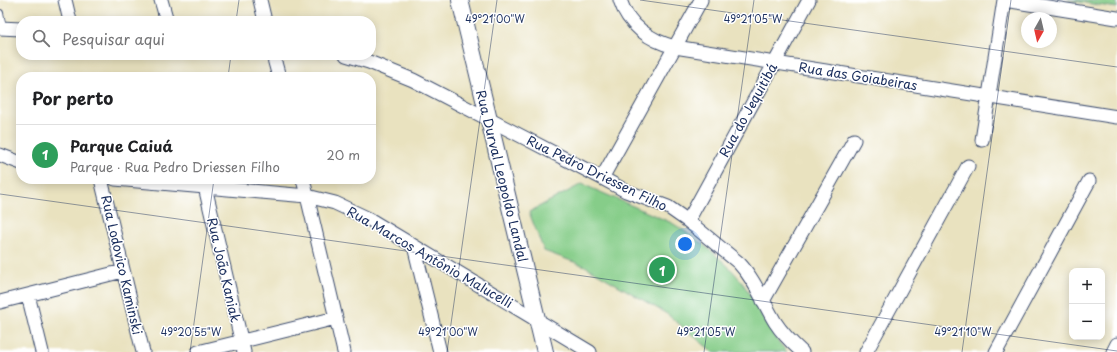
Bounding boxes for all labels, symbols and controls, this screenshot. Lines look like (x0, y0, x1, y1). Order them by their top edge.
text: 49°21'00"W (465, 11, 525, 26)
text: 49°21'05"W (724, 11, 783, 26)
north arrow (1021, 12, 1057, 48)
search box (16, 16, 376, 60)
icon: search (30, 27, 52, 49)
text: Pesquisar aqui (62, 27, 165, 50)
street label: Rua das Goiabeiras (797, 57, 919, 94)
street label: Rua do Jequitibá (714, 59, 782, 160)
text: Por perto (32, 85, 113, 111)
street label: Rua Durval Leopoldo Landal (472, 88, 533, 264)
street label: Rua Pedro Driessen Filho (524, 130, 671, 215)
text: Parque Caiuá (70, 134, 173, 157)
text: 1 (42, 145, 48, 164)
text: 20 m (326, 145, 360, 164)
text: Parque · Rua Pedro Driessen Filho (70, 157, 280, 176)
street label: Rua Lodovico Kaminski (97, 193, 148, 337)
street label: Rua Marcos Antônio Malucelli (344, 201, 517, 312)
street label: Rua João Kaniak (203, 216, 246, 324)
your location (675, 234, 695, 254)
pin: 1 (649, 255, 675, 285)
map controls (1069, 268, 1105, 340)
button: + (1069, 268, 1105, 304)
button: − (1069, 304, 1105, 340)
text: 49°20'55"W (161, 324, 222, 339)
text: 49°21'00"W (418, 324, 478, 339)
text: 49°21'05"W (677, 324, 736, 339)
text: 49°21'10"W (935, 324, 992, 339)

